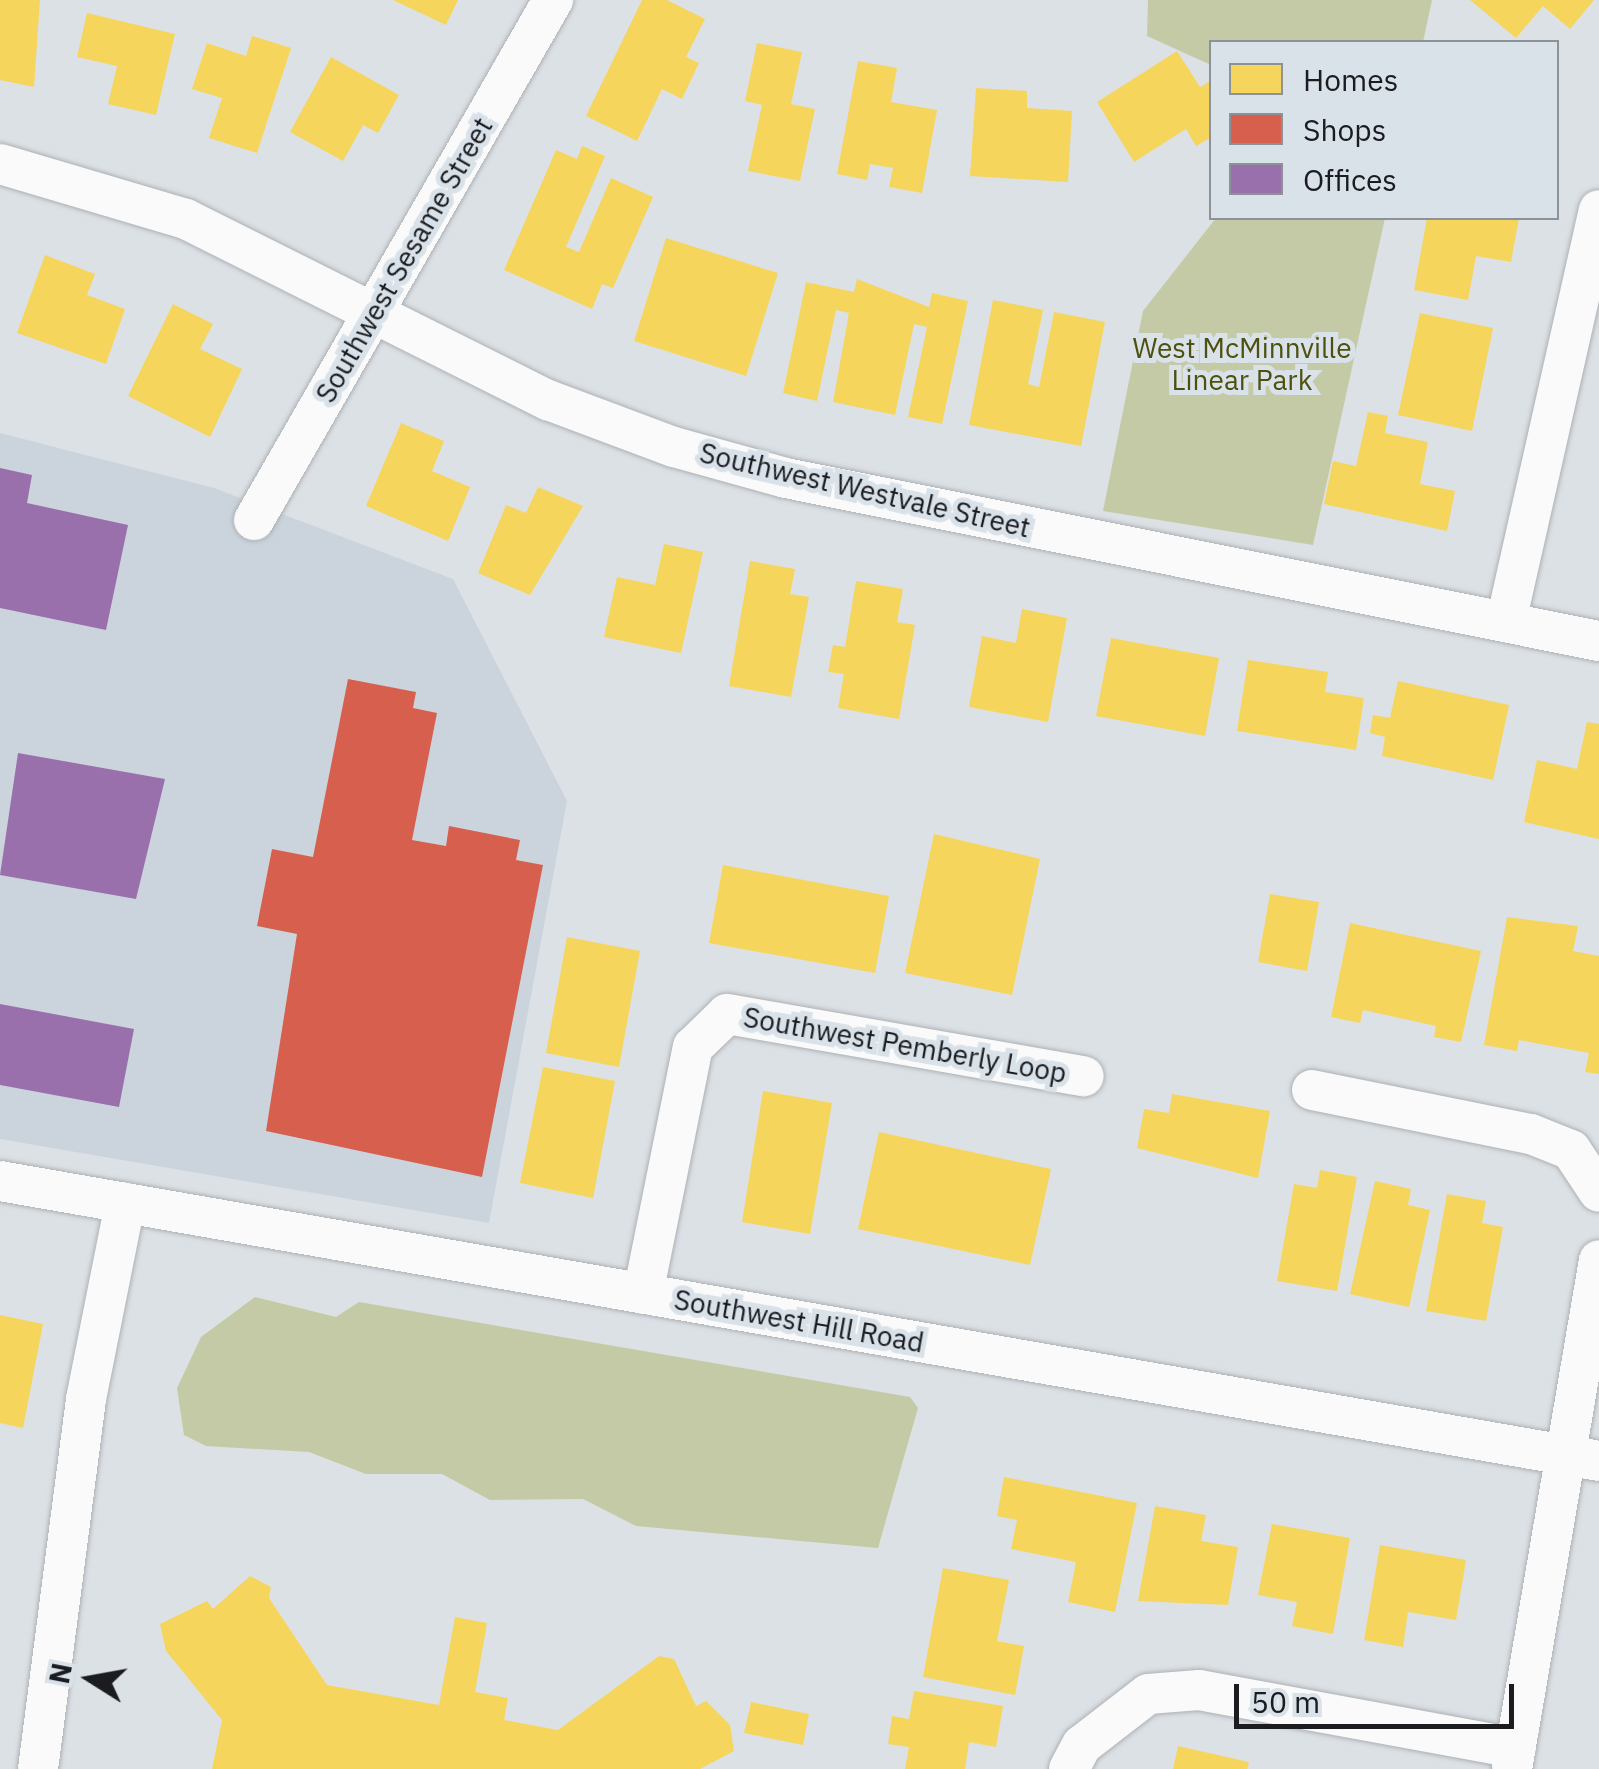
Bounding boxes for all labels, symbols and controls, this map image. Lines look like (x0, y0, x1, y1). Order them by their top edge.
legend (1209, 40, 1559, 220)
text: Homes (1303, 60, 1398, 99)
text: Shops (1303, 110, 1386, 149)
street label: Southwest Sesame Street (309, 112, 499, 408)
text: Offices (1303, 160, 1397, 199)
park label: West McMinnville Linear Park (1132, 331, 1352, 397)
street label: Southwest Westvale Street (697, 436, 1033, 544)
street label: Southwest Pemberly Loop (741, 1000, 1069, 1090)
street label: Southwest Hill Road (672, 1282, 926, 1360)
north arrow (40, 1629, 140, 1729)
text: N (40, 1660, 80, 1687)
scale bar (1239, 1664, 1519, 1726)
text: 50 m (1251, 1682, 1320, 1721)

